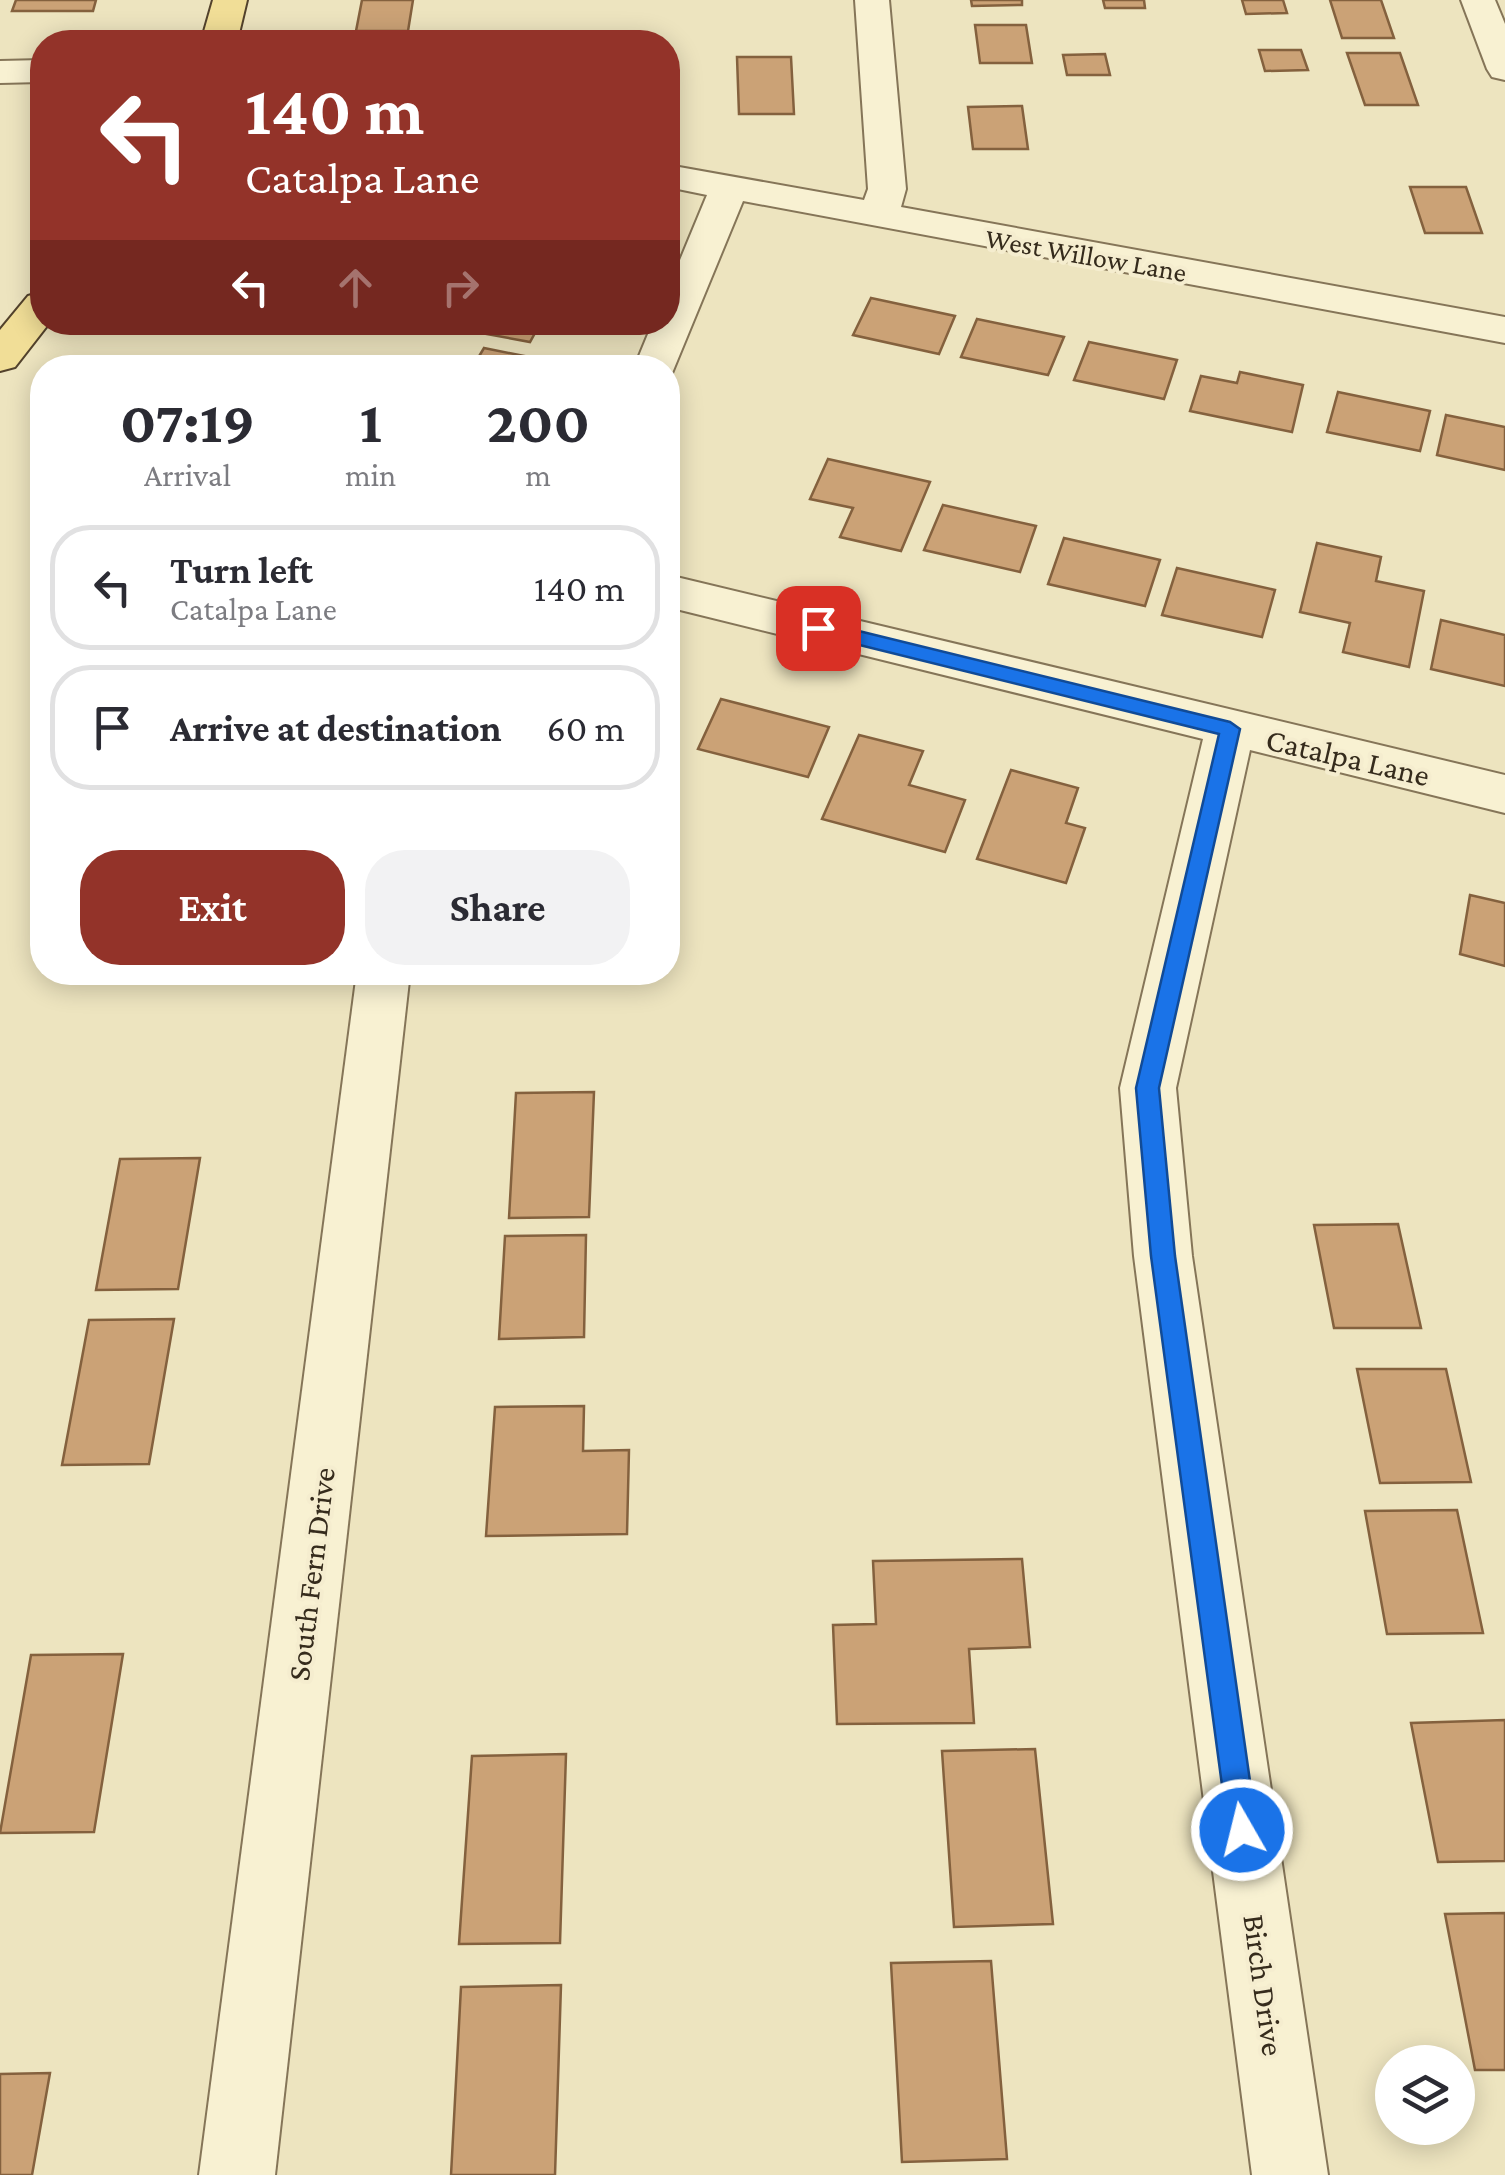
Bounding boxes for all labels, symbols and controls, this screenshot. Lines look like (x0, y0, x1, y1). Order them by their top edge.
icon: left (80, 70, 210, 200)
text: 140 m (245, 71, 424, 149)
text: Catalpa Lane (245, 153, 480, 203)
street label: West Willow Lane (983, 222, 1189, 288)
icon: left (223, 260, 278, 315)
icon: ahead (328, 260, 383, 315)
icon: right (433, 260, 488, 315)
text: 07:19 (120, 388, 255, 455)
text: 1 (359, 388, 382, 455)
text: 200 (486, 388, 590, 455)
text: Arrival (144, 457, 231, 493)
text: min (345, 457, 396, 493)
text: m (525, 457, 551, 493)
text: Turn left (170, 549, 313, 591)
icon: left (85, 560, 140, 615)
text: 140 m (534, 567, 625, 609)
pin (776, 586, 861, 671)
text: Catalpa Lane (170, 591, 337, 627)
icon: arrive (791, 601, 846, 656)
icon: arrive (85, 700, 140, 755)
text: Arrive at destination (170, 707, 502, 749)
text: 60 m (547, 707, 625, 749)
street label: Catalpa Lane (1263, 721, 1433, 793)
button: Exit (80, 850, 345, 965)
button: Share (365, 850, 630, 965)
street label: South Fern Drive (280, 1465, 342, 1683)
position arrow (1190, 1778, 1294, 1882)
street label: Birch Drive (1236, 1912, 1292, 2058)
map controls (1375, 2045, 1475, 2145)
button: layers (1375, 2045, 1475, 2145)

